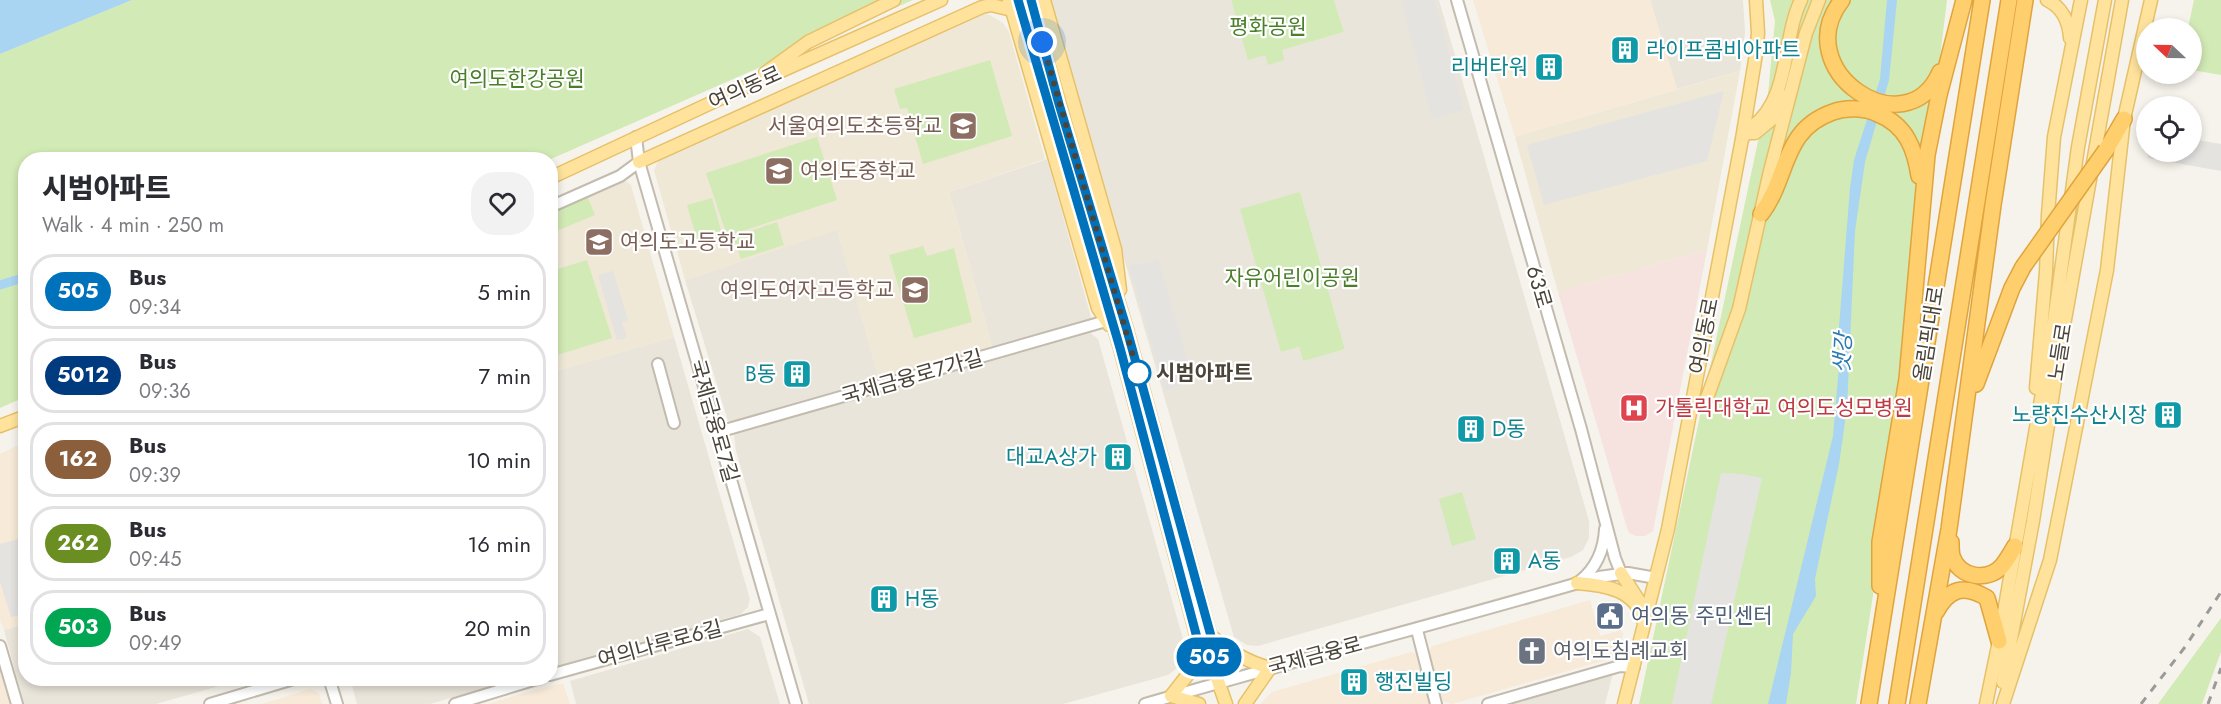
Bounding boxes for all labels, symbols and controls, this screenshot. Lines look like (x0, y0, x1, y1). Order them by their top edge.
park label: 평화공원 (1229, 12, 1307, 42)
north arrow (2136, 18, 2202, 84)
map controls (2136, 18, 2202, 162)
your location (1027, 27, 1057, 57)
building icon: 라이프콤비아파트 (1609, 34, 1641, 66)
place label: 라이프콤비아파트 (1646, 35, 1801, 65)
building icon: 리버타워 (1533, 51, 1565, 83)
place label: 리버타워 (1451, 52, 1528, 82)
street label: 여의동로 (704, 59, 786, 117)
park label: 여의도한강공원 (449, 64, 585, 94)
button: locate (2136, 96, 2202, 162)
school or university icon: 서울여의도초등학교 (947, 110, 979, 142)
place label: 서울여의도초등학교 (768, 111, 942, 141)
school or university icon: 여의도중학교 (763, 155, 795, 187)
place label: 여의도중학교 (800, 156, 916, 186)
text: 시범아파트 (42, 168, 171, 209)
button: heart (471, 172, 534, 235)
text: Walk · 4 min · 250 m (42, 211, 224, 240)
school or university icon: 여의도고등학교 (583, 226, 615, 258)
place label: 여의도고등학교 (620, 227, 755, 257)
text: Bus (129, 261, 166, 293)
street label: 63로 (1519, 262, 1559, 312)
park label: 자유어린이공원 (1224, 263, 1360, 293)
school or university icon: 여의도여자고등학교 (899, 274, 931, 306)
place label: 여의도여자고등학교 (720, 275, 894, 305)
text: 505 (58, 276, 99, 306)
text: 5 min (478, 276, 531, 308)
street label: 올림픽대로 (1907, 284, 1951, 384)
text: 09:34 (129, 293, 181, 322)
street label: 여의동로 (1682, 295, 1726, 377)
street label: 노들로 (2041, 321, 2079, 383)
water label: 샛강 (1825, 329, 1859, 374)
street label: 국제금융로7가길 (838, 342, 986, 412)
text: Bus (139, 345, 176, 377)
street label: 국제금융로7길 (682, 356, 746, 486)
building icon: B동 (781, 358, 813, 390)
place label: 시범아파트 (1156, 358, 1253, 388)
place label: B동 (745, 359, 776, 389)
text: 5012 (57, 360, 109, 390)
text: 7 min (478, 360, 531, 392)
marker: 시범아파트 (1125, 360, 1151, 386)
text: 09:36 (139, 377, 191, 406)
hospital icon: 가톨릭대학교 여의도성모병원 (1618, 392, 1650, 424)
place label: 가톨릭대학교 여의도성모병원 (1655, 393, 1912, 423)
building icon: 노량진수산시장 (2152, 399, 2184, 431)
place label: 노량진수산시장 (2012, 400, 2147, 430)
building icon: D동 (1455, 413, 1487, 445)
place label: D동 (1492, 414, 1526, 444)
text: Bus (129, 429, 166, 461)
building icon: 대교A상가 (1102, 441, 1134, 473)
place label: 대교A상가 (1006, 442, 1097, 472)
text: 162 (59, 444, 97, 474)
text: 10 min (467, 444, 531, 476)
text: 09:39 (129, 461, 181, 490)
text: Bus (129, 513, 166, 545)
text: 262 (57, 528, 99, 558)
text: 16 min (467, 528, 531, 560)
text: 09:45 (129, 545, 181, 574)
building icon: A동 (1491, 545, 1523, 577)
place label: A동 (1528, 546, 1561, 576)
building icon: H동 (868, 583, 900, 615)
place label: H동 (905, 584, 939, 614)
text: Bus (129, 597, 166, 629)
public building icon: 여의동 주민센터 (1594, 600, 1626, 632)
place label: 여의동 주민센터 (1631, 601, 1773, 631)
text: 503 (58, 612, 98, 642)
text: 20 min (464, 612, 531, 644)
street label: 여의나루로6길 (594, 613, 726, 675)
text: 09:49 (129, 629, 182, 658)
street label: 국제금융로 (1264, 629, 1366, 683)
church icon: 여의도침례교회 (1516, 635, 1548, 667)
place label: 여의도침례교회 (1553, 636, 1688, 666)
line badge: 505 (1174, 638, 1244, 676)
text: 505 (1189, 642, 1230, 672)
building icon: 행진빌딩 (1338, 666, 1370, 698)
place label: 행진빌딩 (1375, 667, 1452, 697)

